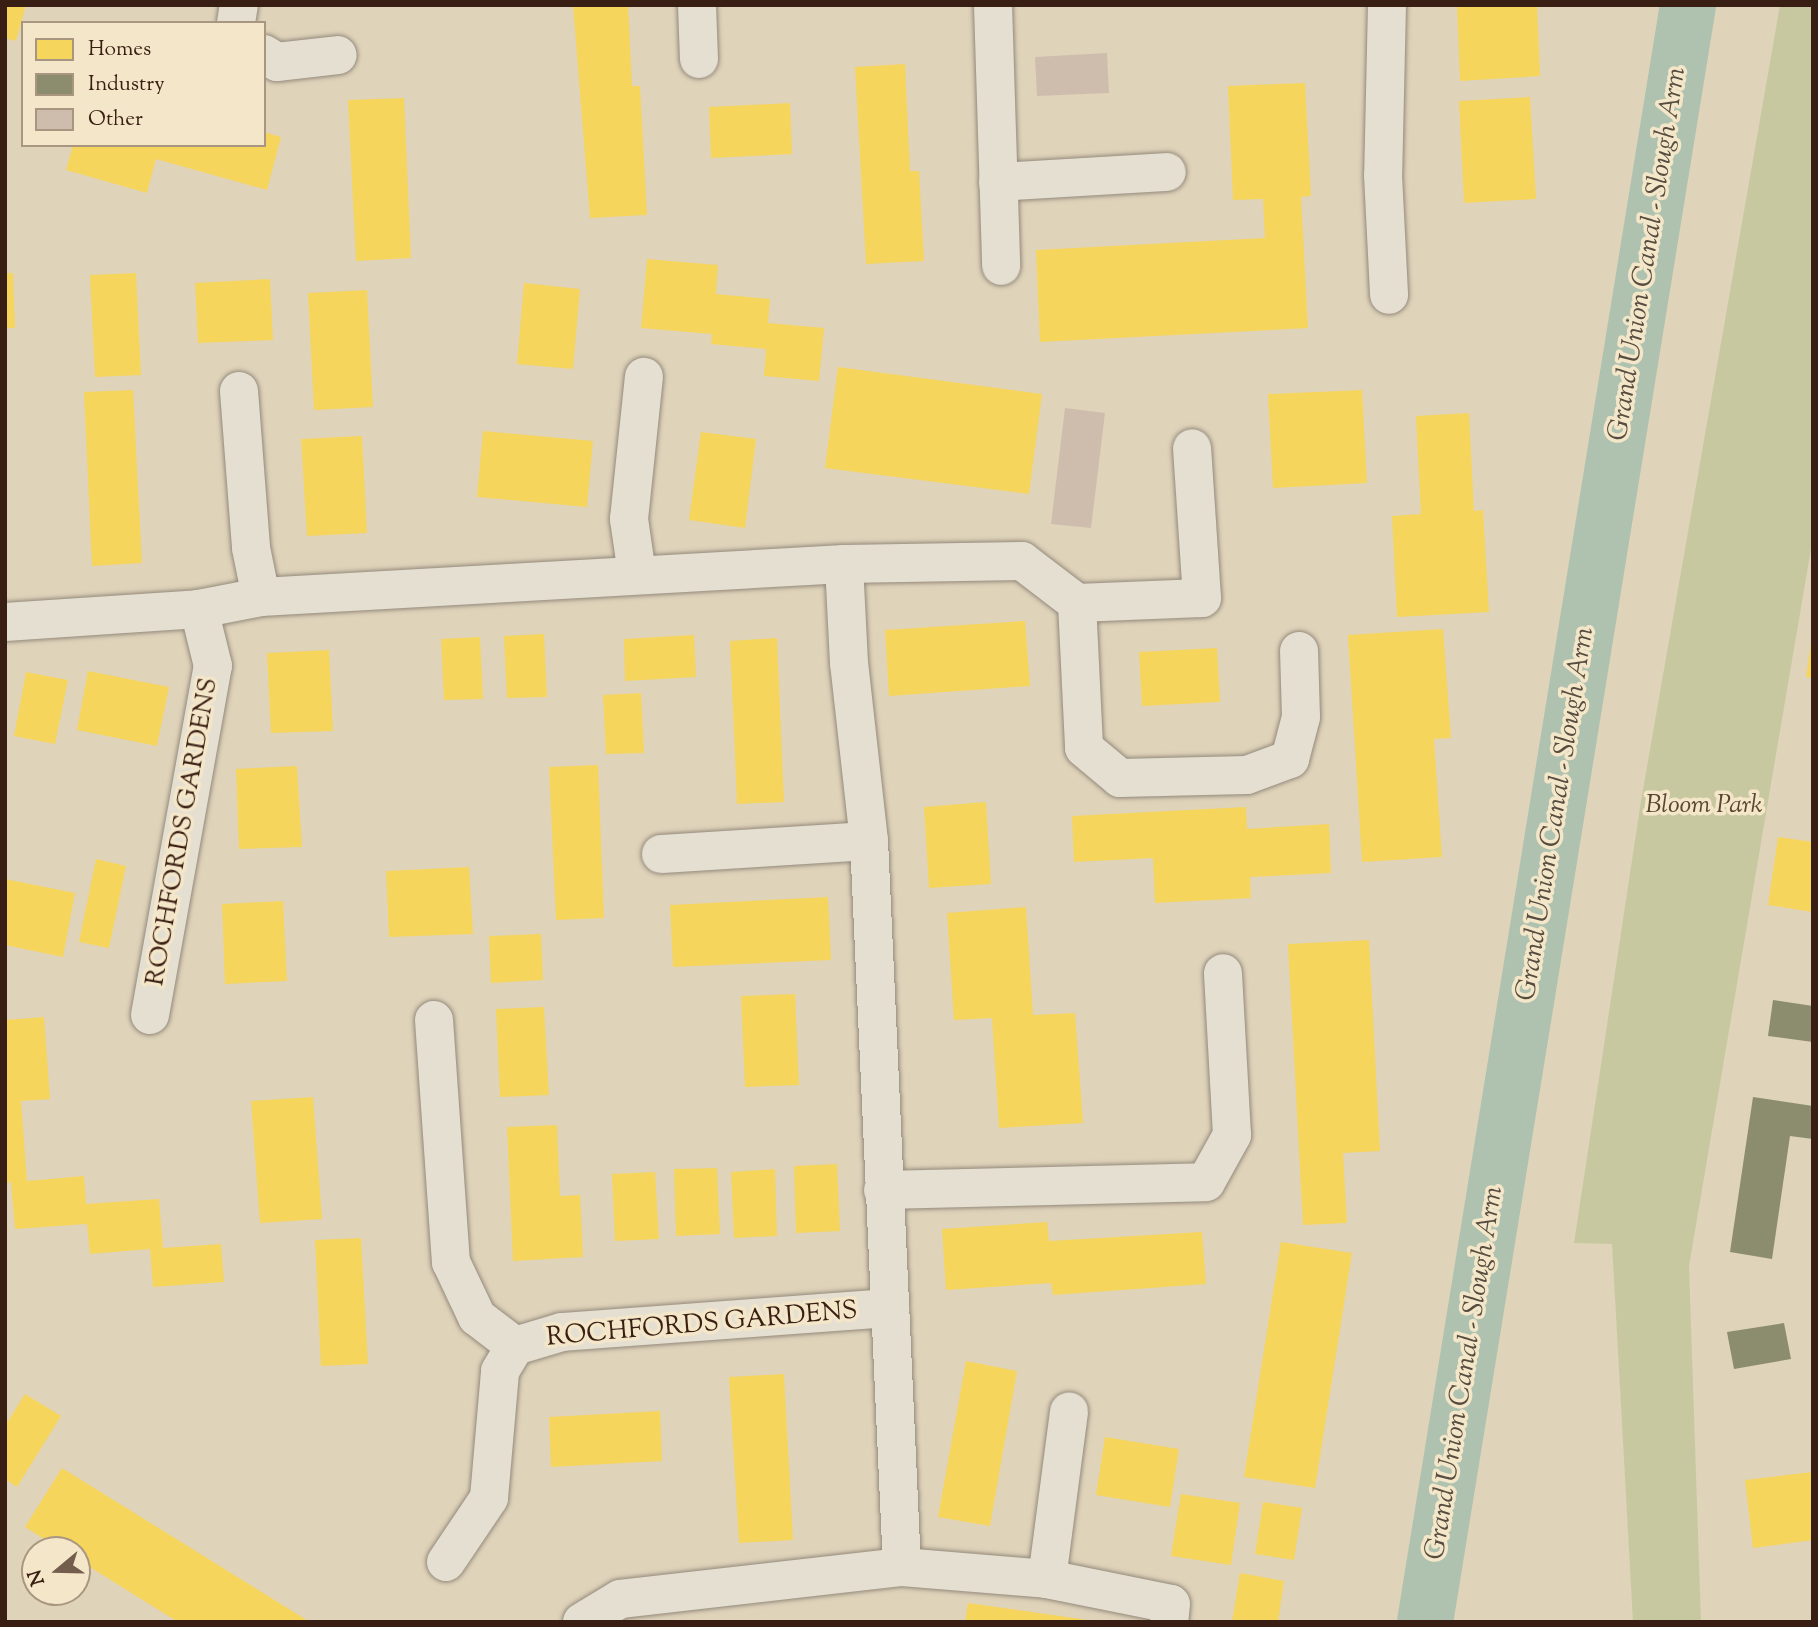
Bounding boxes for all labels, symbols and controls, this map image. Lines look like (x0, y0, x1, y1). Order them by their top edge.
legend (21, 21, 266, 147)
text: Homes (88, 35, 151, 65)
water label: Grand Union Canal - Slough Arm (1602, 65, 1694, 443)
text: Industry (88, 70, 165, 100)
text: Other (88, 105, 143, 135)
water label: Grand Union Canal - Slough Arm (1510, 625, 1602, 1003)
street label: ROCHFORDS GARDENS (141, 676, 225, 988)
park label: Bloom Park (1646, 790, 1762, 822)
water label: Grand Union Canal - Slough Arm (1419, 1184, 1511, 1562)
street label: ROCHFORDS GARDENS (545, 1296, 859, 1354)
north arrow (21, 1536, 91, 1606)
text: N (22, 1566, 53, 1589)

